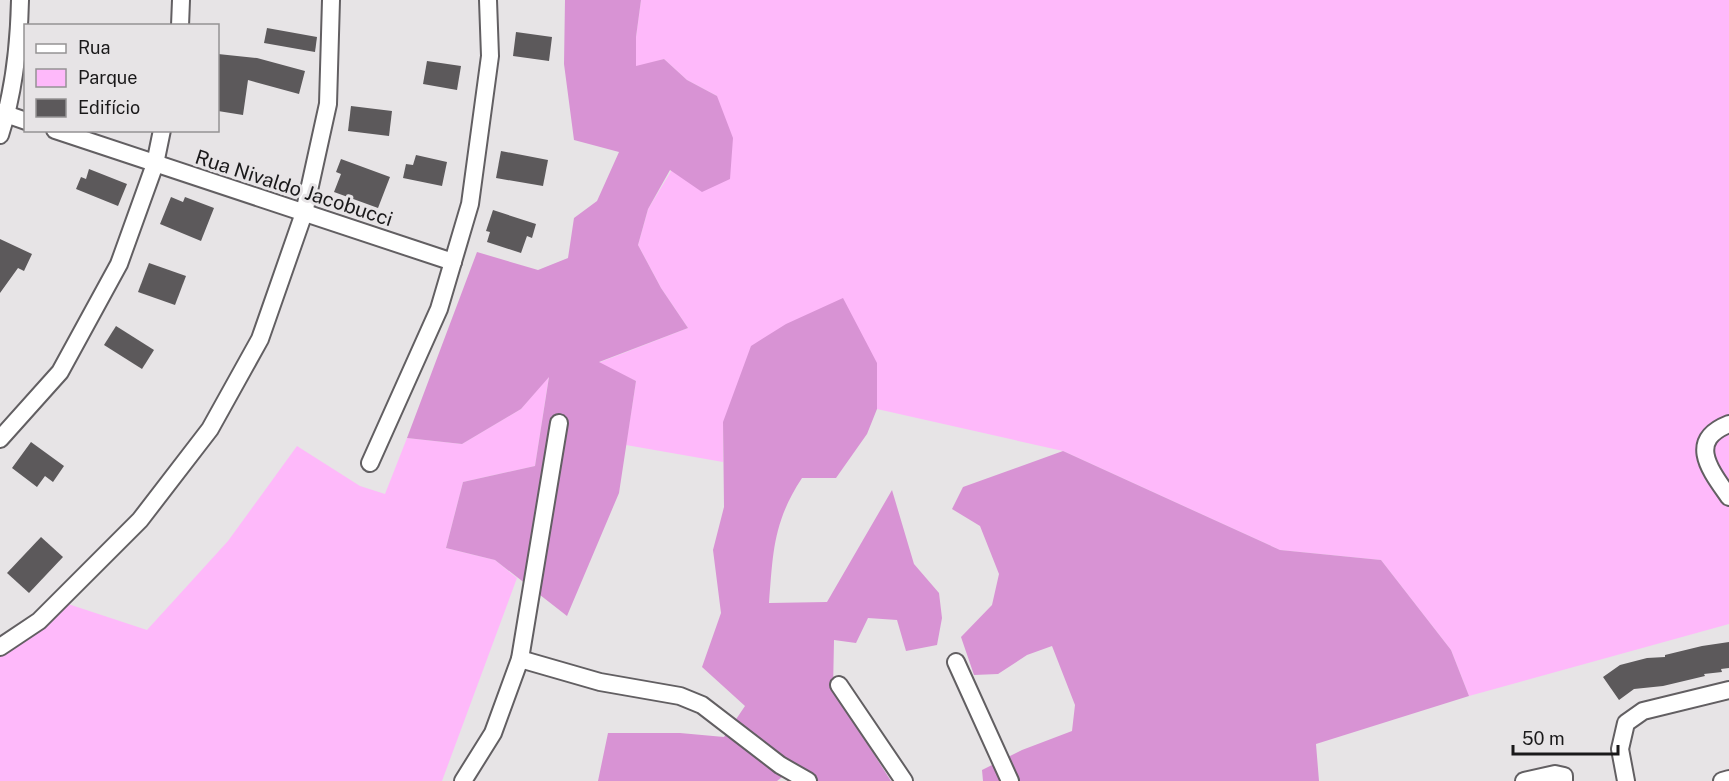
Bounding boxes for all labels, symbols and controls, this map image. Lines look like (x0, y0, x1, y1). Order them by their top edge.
legend (24, 24, 219, 132)
text: Rua (78, 37, 110, 58)
text: Parque (78, 67, 138, 88)
text: Edifício (78, 97, 140, 118)
street label: Rua Nivaldo Jacobucci (192, 145, 396, 231)
scale bar (1513, 718, 1618, 756)
text: 50 m (1522, 728, 1565, 749)

